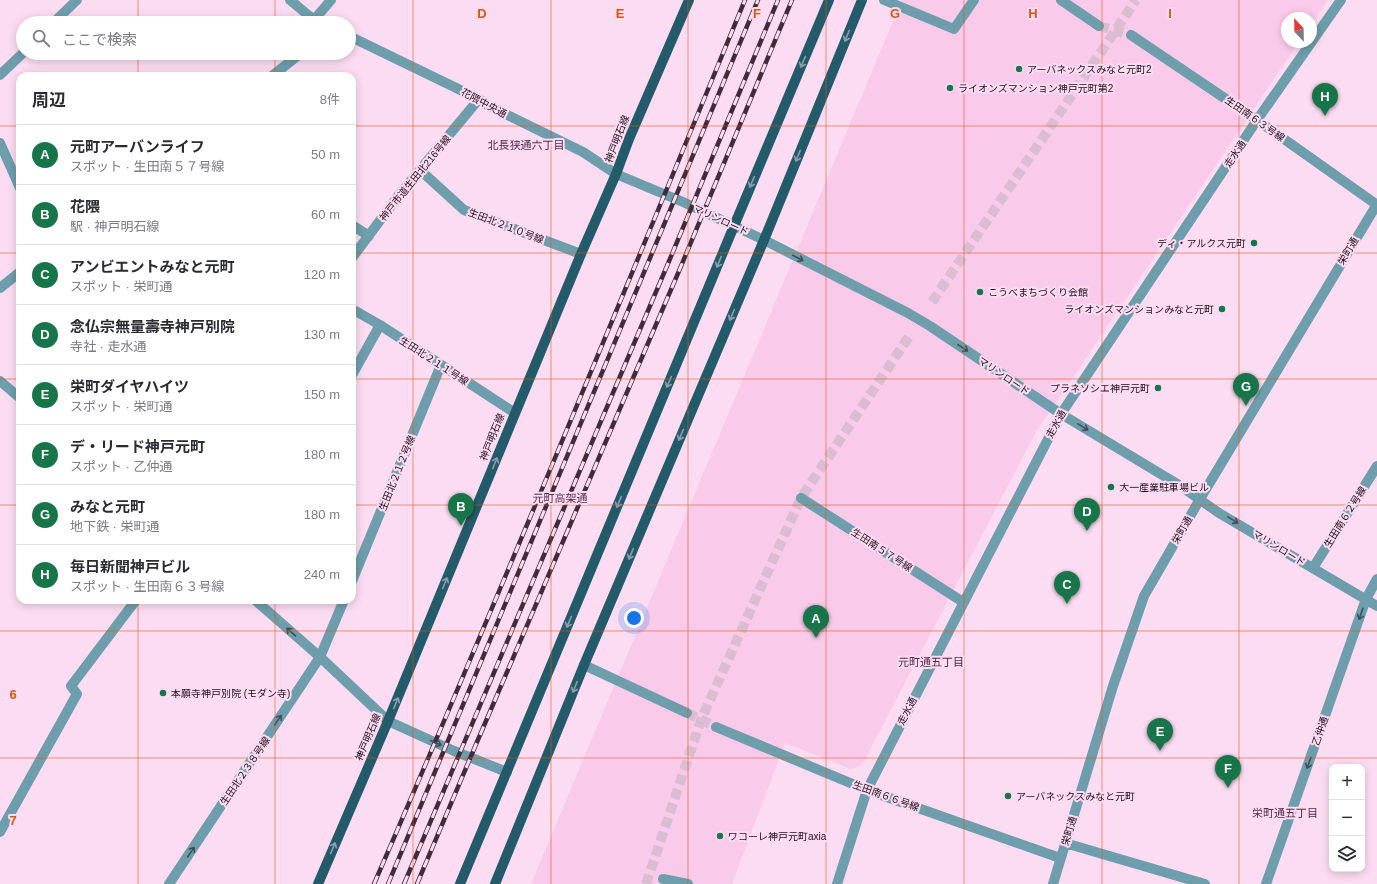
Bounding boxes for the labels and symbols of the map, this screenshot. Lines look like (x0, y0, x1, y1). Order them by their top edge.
text: D (477, 6, 487, 21)
text: E (616, 6, 625, 21)
text: F (753, 6, 761, 21)
text: G (890, 6, 900, 21)
text: H (1028, 6, 1038, 21)
text: I (1168, 6, 1172, 21)
north arrow (1281, 12, 1317, 48)
one-way arrow (843, 30, 850, 42)
one-way arrow (799, 55, 806, 67)
marker: アーバネックスみなと元町2 (1014, 64, 1024, 74)
place label: アーバネックスみなと元町2 (1027, 64, 1152, 75)
marker: ライオンズマンション神戸元町第2 (945, 83, 955, 93)
place label: ライオンズマンション神戸元町第2 (958, 83, 1114, 94)
pin: H (1312, 83, 1338, 116)
street label: 花隈中央通 (459, 86, 509, 120)
street label: 生田南６３号線 (1223, 94, 1287, 144)
street label: 神戸明石線 (603, 114, 631, 164)
street label: 神戸市道生田北216号線 (377, 133, 453, 223)
street label: 走水通 (1222, 138, 1248, 170)
district label: 北長狭通六丁目 (488, 139, 565, 151)
one-way arrow (793, 150, 801, 162)
one-way arrow (748, 175, 756, 187)
street label: マリンロード (691, 202, 751, 238)
street label: 生田北２１０号線 (467, 207, 545, 245)
street label: 栄町通 (1336, 235, 1360, 267)
place label: ディ・アルクス元町 (1157, 238, 1246, 249)
marker: ディ・アルクス元町 (1249, 238, 1259, 248)
one-way arrow (792, 255, 804, 262)
one-way arrow (714, 256, 722, 268)
marker: こうべまちづくり会館 (975, 287, 985, 297)
place label: こうべまちづくり会館 (988, 287, 1088, 298)
place label: ライオンズマンションみなと元町 (1064, 304, 1214, 315)
marker: ライオンズマンションみなと元町 (1217, 304, 1227, 314)
one-way arrow (728, 308, 735, 320)
street label: 生田北２１１号線 (397, 335, 471, 387)
one-way arrow (957, 344, 968, 352)
street label: マリンロード (976, 355, 1032, 397)
pin: G (1233, 373, 1259, 406)
one-way arrow (665, 376, 672, 388)
place label: プラネソシエ神戸元町 (1050, 383, 1150, 394)
marker: プラネソシエ神戸元町 (1153, 383, 1163, 393)
street label: 走水通 (1044, 408, 1068, 440)
street label: 神戸明石線 (478, 412, 506, 462)
one-way arrow (1077, 424, 1089, 432)
one-way arrow (677, 428, 685, 440)
street label: 生田北２１２号線 (377, 434, 417, 512)
one-way arrow (492, 457, 499, 469)
marker: 大一産業駐車場ビル (1106, 482, 1116, 492)
place label: 大一産業駐車場ビル (1119, 482, 1209, 493)
street label: 生田南６２号線 (1322, 484, 1368, 550)
district label: 元町高架通 (533, 492, 588, 504)
pin: B (448, 493, 474, 526)
one-way arrow (615, 496, 622, 508)
pin: D (1074, 498, 1100, 531)
street label: 栄町通 (1170, 514, 1194, 546)
one-way arrow (1226, 517, 1238, 525)
street label: 生田南５７号線 (850, 526, 914, 574)
street label: マリンロード (1250, 528, 1308, 568)
one-way arrow (626, 548, 634, 560)
pin: C (1054, 571, 1080, 604)
one-way arrow (442, 577, 450, 589)
pin: A (803, 605, 829, 638)
your location (624, 608, 644, 628)
one-way arrow (1357, 608, 1364, 621)
one-way arrow (565, 616, 573, 628)
one-way arrow (286, 627, 296, 636)
district label: 元町通五丁目 (898, 656, 964, 668)
one-way arrow (571, 681, 578, 693)
text: 6 (9, 687, 17, 702)
marker: 本願寺神戸別院 (モダン寺) (158, 688, 168, 698)
place label: 本願寺神戸別院 (モダン寺) (171, 688, 290, 699)
street label: 走水通 (895, 695, 919, 727)
one-way arrow (392, 697, 400, 709)
street label: 神戸明石線 (353, 712, 383, 762)
one-way arrow (274, 715, 282, 726)
street label: 乙仲通 (1310, 715, 1330, 747)
pin: E (1147, 718, 1173, 751)
street label: 生田北２３８号線 (218, 735, 272, 807)
one-way arrow (430, 740, 442, 747)
pin: F (1215, 755, 1241, 788)
one-way arrow (1304, 757, 1312, 769)
street label: 生田南６６号線 (851, 779, 921, 813)
marker: アーバネックスみなと元町 (1003, 791, 1013, 801)
place label: アーバネックスみなと元町 (1016, 791, 1135, 802)
district label: 栄町通五丁目 (1252, 807, 1318, 819)
text: 7 (9, 813, 17, 828)
street label: 栄町通 (1059, 815, 1079, 847)
marker: ワコーレ神戸元町axia (715, 831, 725, 841)
place label: ワコーレ神戸元町axia (728, 831, 827, 842)
one-way arrow (330, 843, 338, 855)
one-way arrow (186, 846, 195, 857)

